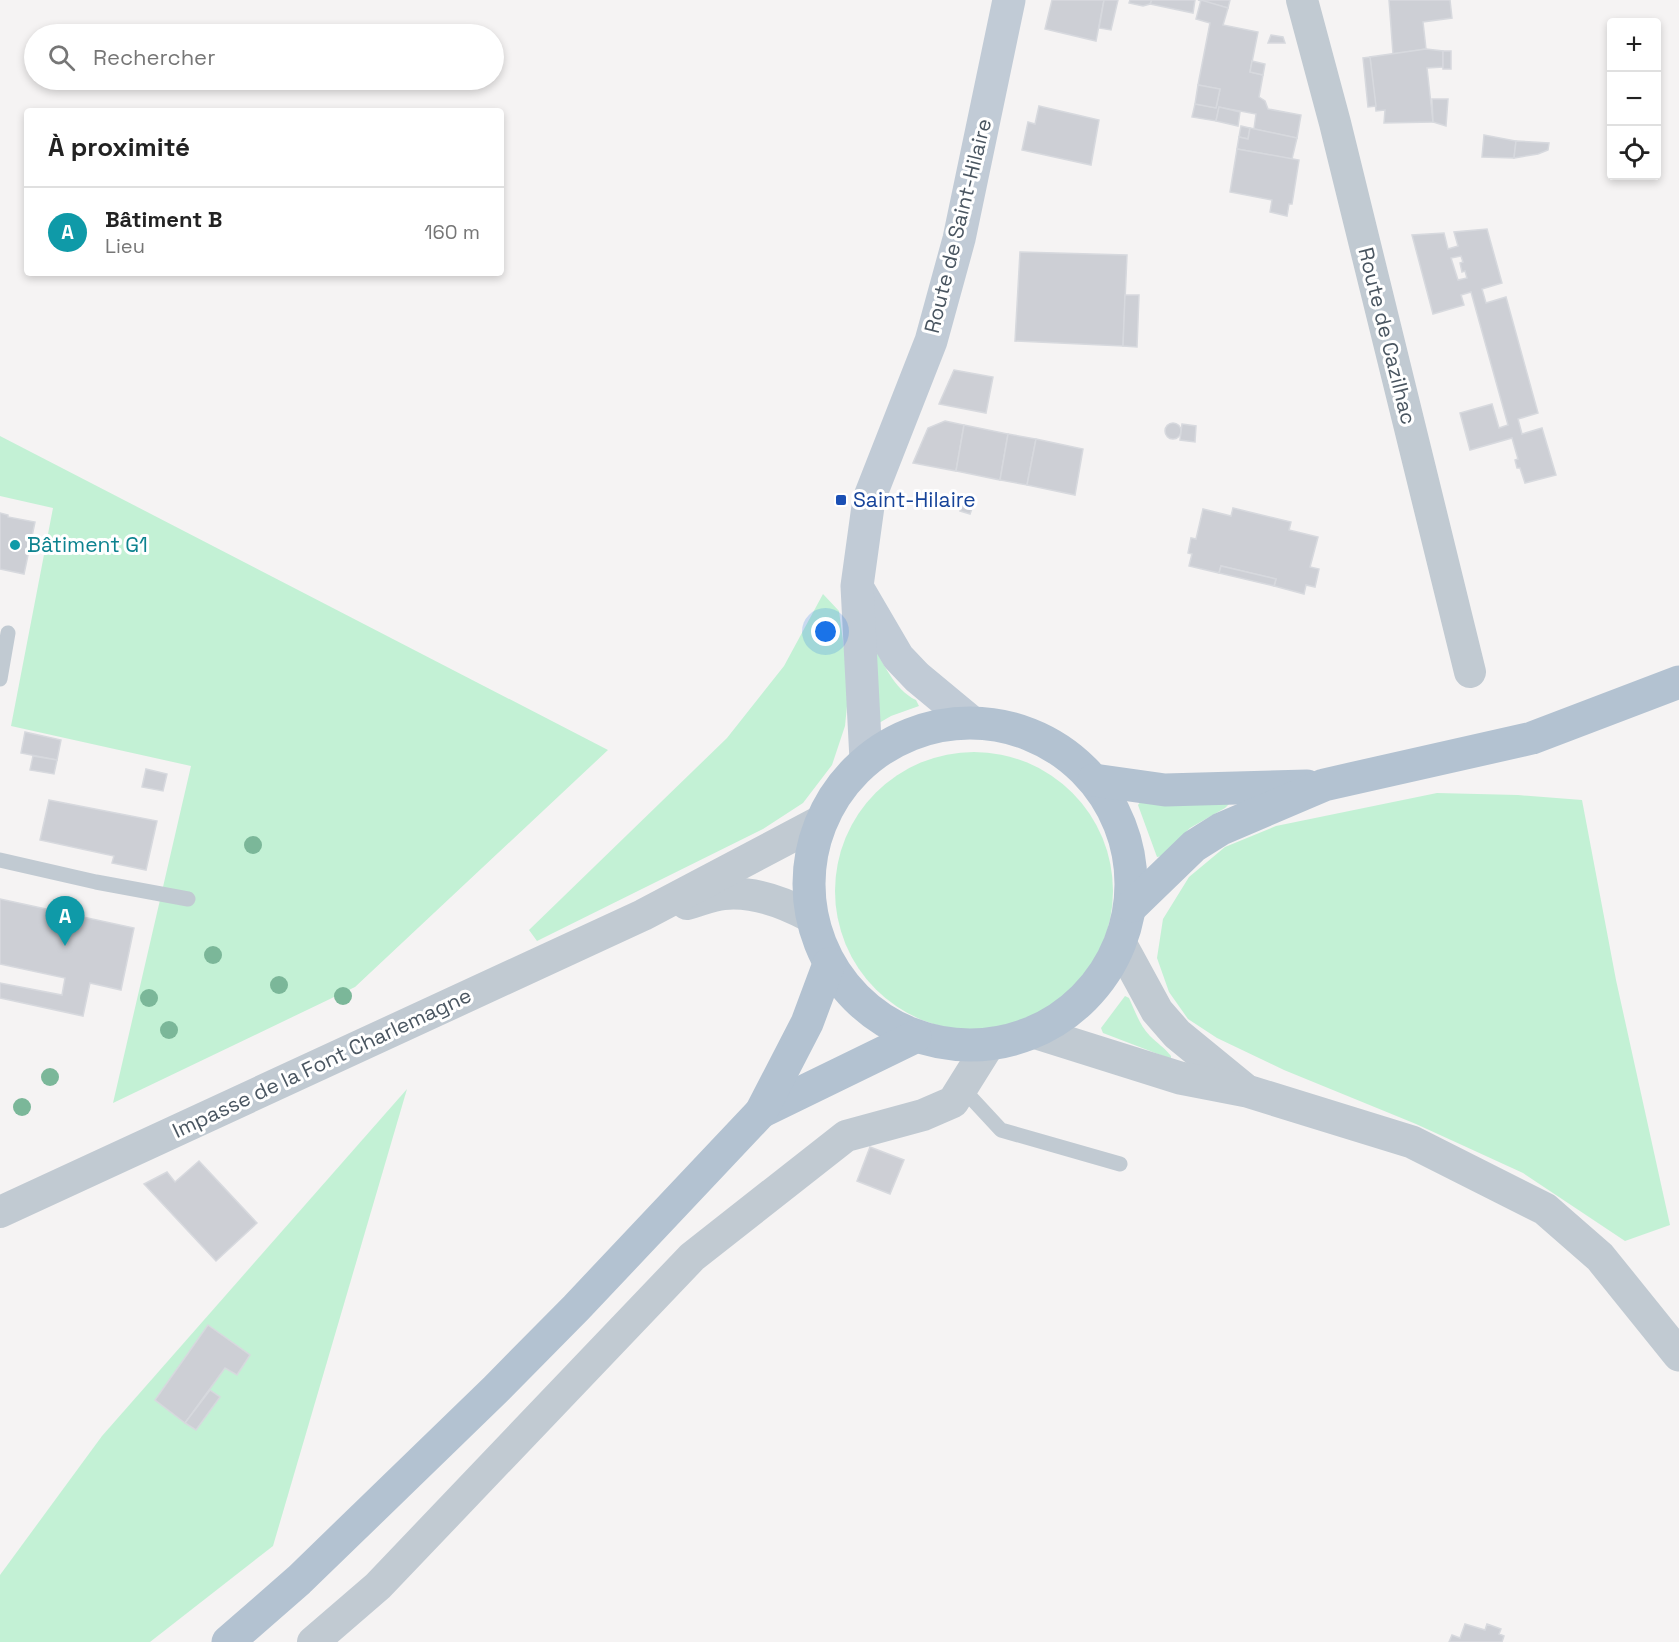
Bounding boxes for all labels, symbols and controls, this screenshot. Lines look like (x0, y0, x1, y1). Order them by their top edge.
map controls (1607, 18, 1661, 180)
button: + (1607, 18, 1661, 72)
search box (24, 24, 504, 90)
icon: search (45, 41, 78, 74)
text: Rechercher (93, 43, 215, 71)
button: − (1607, 72, 1661, 126)
street label: Route de Saint-Hilaire (918, 116, 997, 336)
button: locate (1607, 126, 1661, 180)
text: À proximité (48, 130, 190, 164)
text: Bâtiment B (105, 205, 222, 233)
text: A (61, 219, 74, 245)
text: 160 m (424, 219, 480, 245)
text: Lieu (105, 233, 145, 259)
street label: Route de Cazilhac (1352, 245, 1423, 427)
place label: Saint-Hilaire (853, 486, 976, 513)
marker: Saint-Hilaire (834, 493, 848, 507)
place label: Bâtiment G1 (27, 531, 148, 558)
marker: Bâtiment G1 (8, 538, 22, 552)
your location (811, 617, 840, 646)
pin: A (46, 896, 84, 946)
street label: Impasse de la Font Charlemagne (168, 981, 476, 1144)

